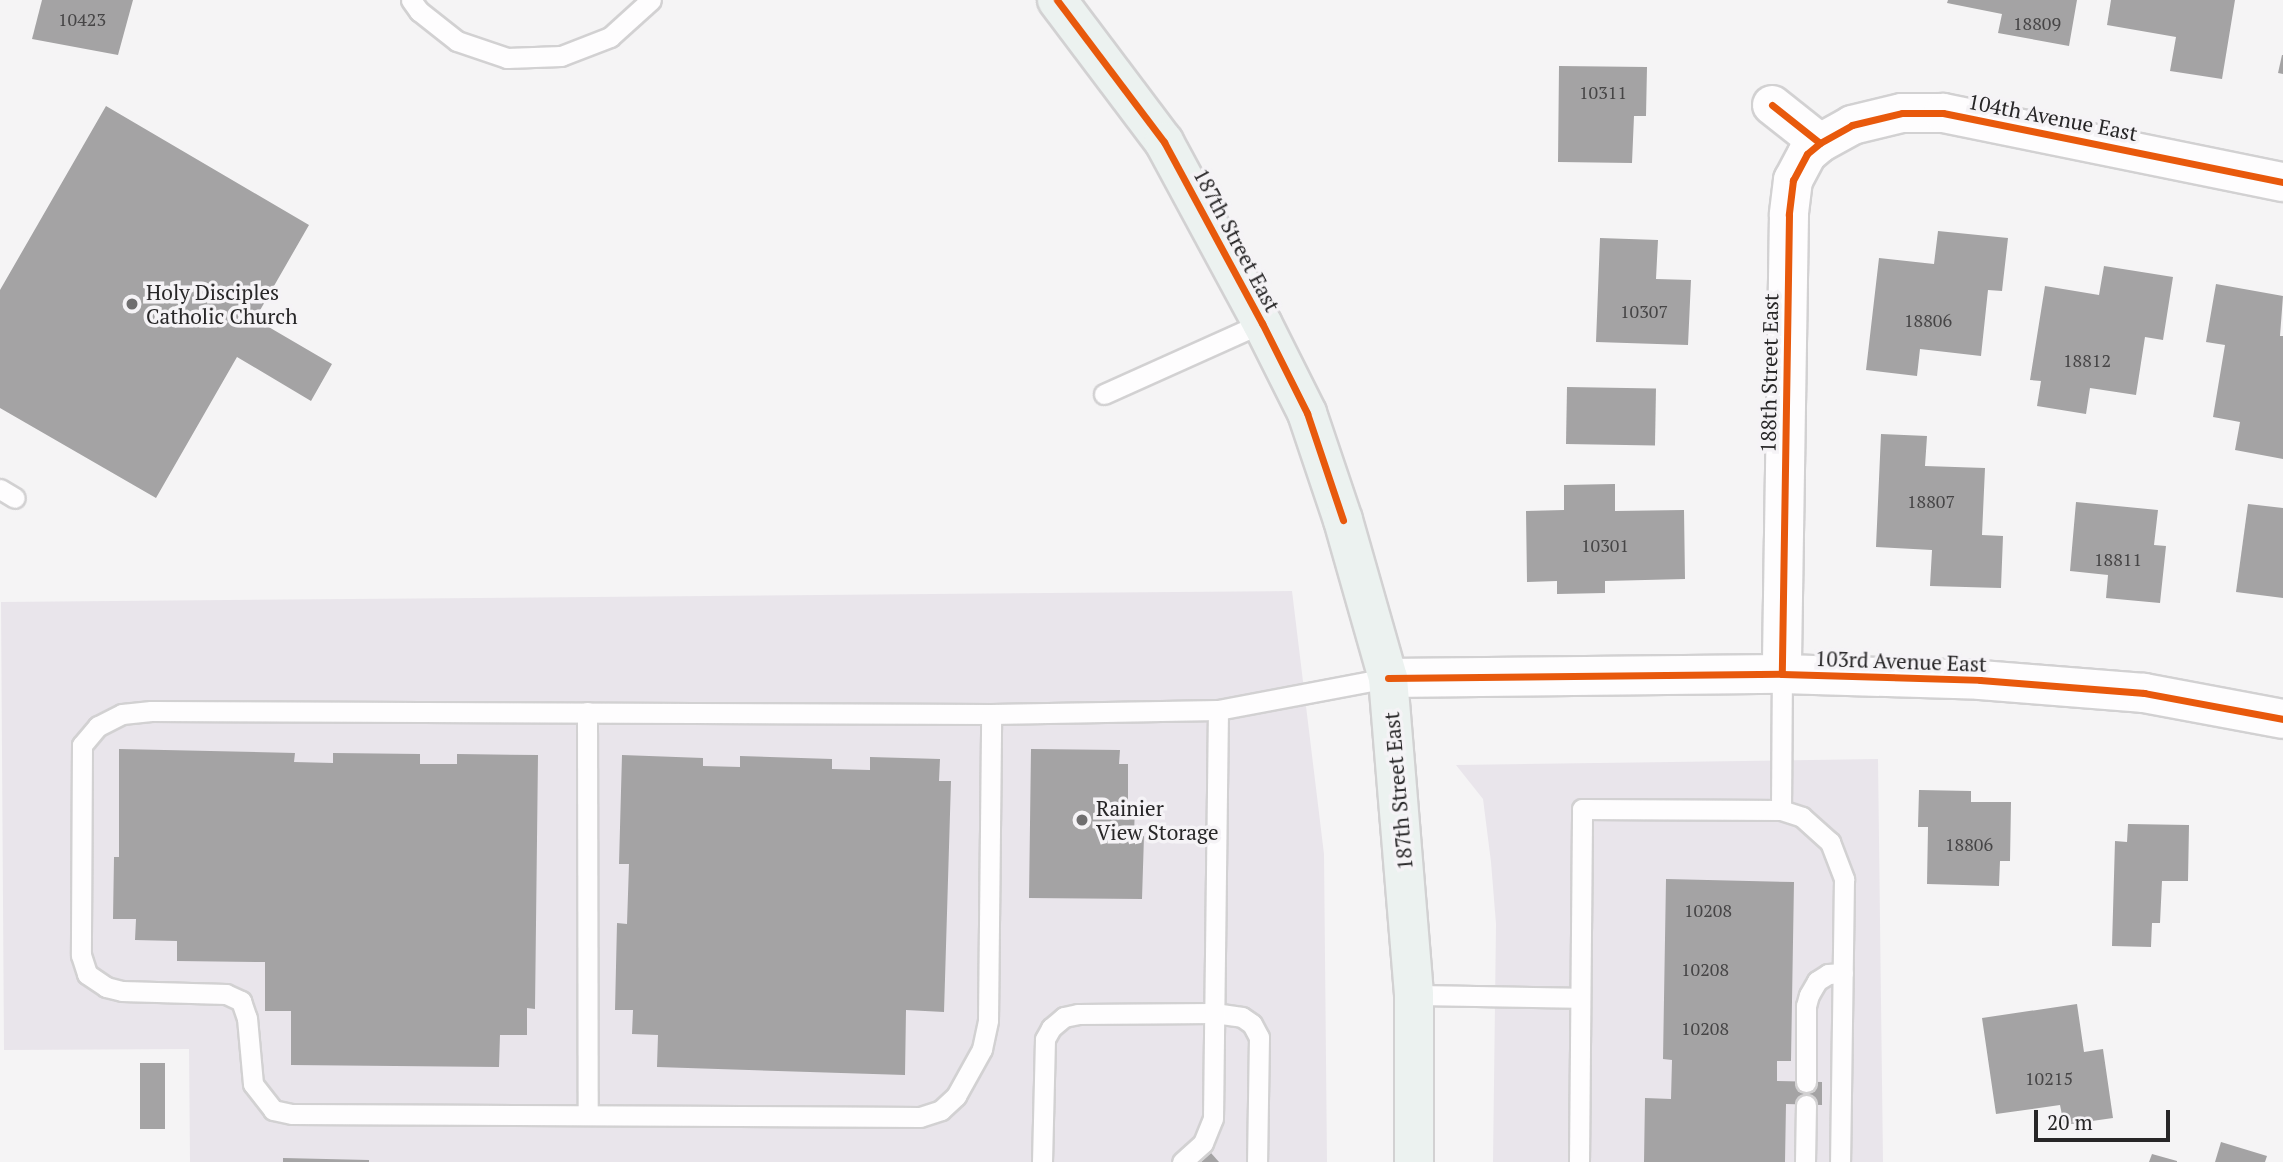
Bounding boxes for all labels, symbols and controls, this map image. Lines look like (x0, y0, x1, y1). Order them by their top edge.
house number: 10423 (58, 8, 106, 30)
house number: 18809 (2013, 12, 2061, 34)
house number: 10311 (1579, 81, 1627, 103)
street label: 104th Avenue East (1966, 88, 2140, 146)
street label: 187th Street East (1189, 164, 1285, 316)
place label: Holy Disciples Catholic Church (146, 279, 297, 329)
street label: 188th Street East (1755, 293, 1783, 453)
marker: Holy Disciples Catholic Church (124, 296, 140, 312)
house number: 10307 (1620, 300, 1668, 322)
house number: 18806 (1904, 309, 1952, 331)
house number: 18812 (2063, 349, 2111, 371)
house number: 18807 (1907, 490, 1955, 512)
house number: 10301 (1581, 534, 1629, 556)
house number: 18811 (2094, 548, 2142, 570)
street label: 103rd Avenue East (1815, 645, 1987, 677)
street label: 187th Street East (1379, 711, 1417, 871)
place label: Rainier View Storage (1096, 795, 1219, 845)
marker: Rainier View Storage (1074, 812, 1090, 828)
house number: 18806 (1945, 833, 1993, 855)
house number: 10208 (1684, 899, 1732, 921)
house number: 10208 (1681, 958, 1729, 980)
house number: 10208 (1681, 1017, 1729, 1039)
house number: 10215 (2025, 1067, 2073, 1089)
scale bar (2038, 1096, 2174, 1140)
text: 20 m (2047, 1108, 2093, 1136)

